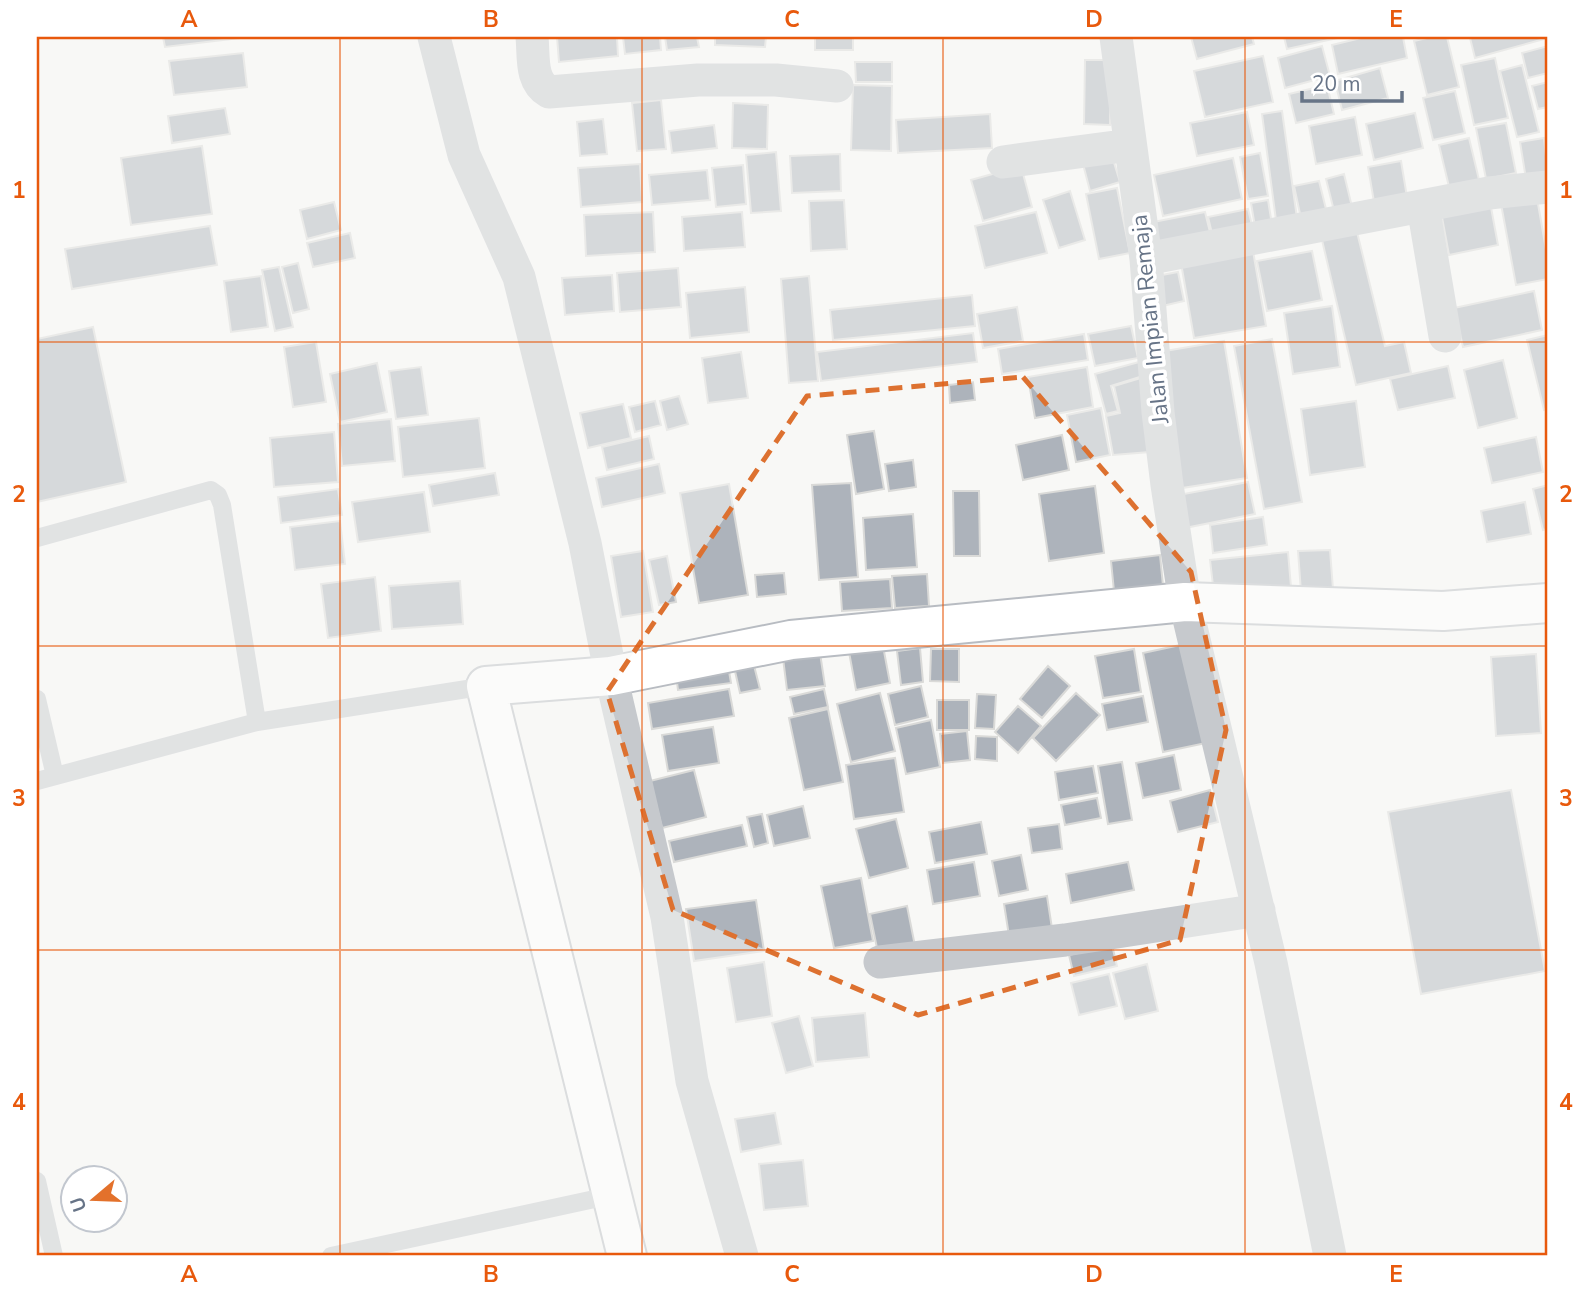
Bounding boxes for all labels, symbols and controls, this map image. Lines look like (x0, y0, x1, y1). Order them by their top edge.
text: A (180, 4, 198, 35)
text: B (483, 4, 499, 35)
text: C (784, 4, 800, 35)
text: D (1085, 4, 1103, 35)
text: E (1389, 4, 1403, 35)
scale bar (1302, 60, 1401, 104)
text: 20 m (1312, 70, 1361, 98)
text: 1 (12, 175, 26, 206)
text: 1 (1559, 175, 1573, 206)
street label: Jalan Impian Remaja (1124, 213, 1176, 426)
text: 2 (12, 479, 26, 510)
text: 2 (1559, 479, 1573, 510)
text: 3 (12, 783, 26, 814)
text: 3 (1559, 783, 1573, 814)
text: 4 (12, 1087, 26, 1118)
text: 4 (1559, 1087, 1573, 1118)
north arrow (60, 1164, 130, 1234)
text: U (64, 1193, 93, 1215)
text: A (180, 1259, 198, 1290)
text: B (483, 1259, 499, 1290)
text: C (784, 1259, 800, 1290)
text: D (1085, 1259, 1103, 1290)
text: E (1389, 1259, 1403, 1290)

